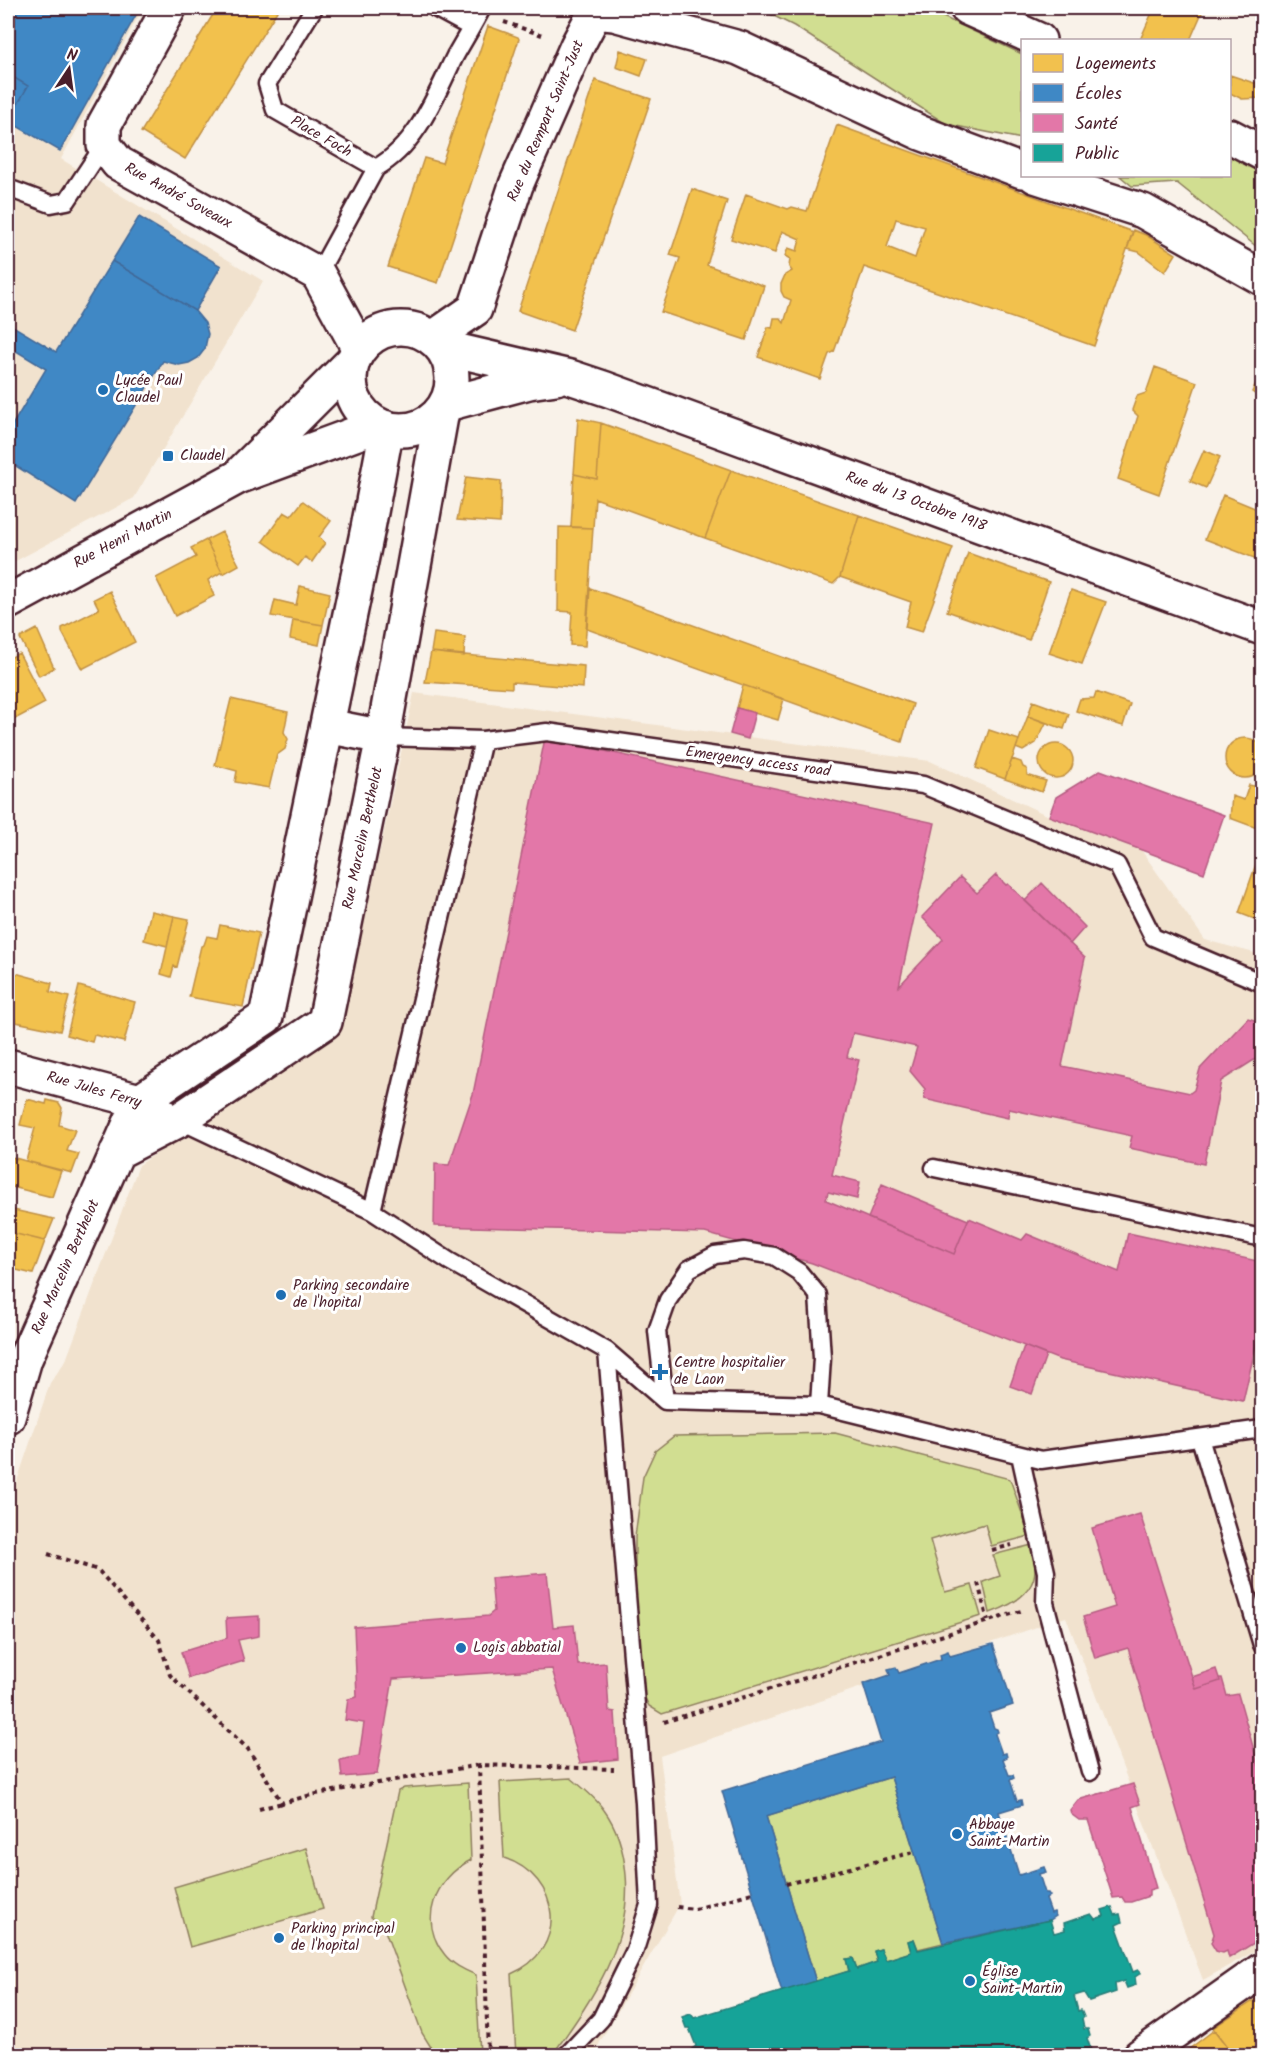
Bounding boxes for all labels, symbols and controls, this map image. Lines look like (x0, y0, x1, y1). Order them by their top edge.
street label: Rue du Rempart Saint-Just (501, 36, 591, 206)
north arrow (39, 39, 99, 99)
legend (1021, 39, 1231, 177)
text: N (64, 43, 80, 69)
text: Logements (1075, 50, 1157, 79)
text: Écoles (1075, 80, 1122, 109)
street label: Place Foch (286, 110, 356, 164)
text: Santé (1075, 110, 1119, 139)
text: Public (1075, 140, 1120, 169)
street label: Rue André Soveaux (120, 157, 237, 236)
place label: Lycée Paul Claudel (115, 369, 183, 410)
marker: Lycée Paul Claudel (96, 383, 110, 397)
place label: Claudel (180, 444, 225, 468)
marker: Claudel (161, 449, 175, 463)
street label: Rue du 13 Octobre 1918 (842, 465, 991, 539)
street label: Rue Henri Martin (69, 503, 177, 575)
street label: Emergency access road (684, 740, 833, 784)
street label: Rue Marcelin Berthelot (336, 764, 390, 912)
street label: Rue Jules Ferry (44, 1065, 145, 1115)
street label: Rue Marcelin Berthelot (25, 1196, 107, 1338)
place label: Parking secondaire de l'hopital (293, 1274, 410, 1315)
marker: Parking secondaire de l'hopital (274, 1288, 288, 1302)
place label: Centre hospitalier de Laon (674, 1351, 786, 1392)
marker: Centre hospitalier de Laon (651, 1363, 669, 1381)
place label: Logis abbatial (473, 1636, 561, 1660)
marker: Logis abbatial (454, 1641, 468, 1655)
place label: Abbaye Saint-Martin (969, 1813, 1049, 1854)
marker: Abbaye Saint-Martin (950, 1827, 964, 1841)
place label: Parking principal de l'hopital (291, 1917, 395, 1958)
marker: Parking principal de l'hopital (272, 1931, 286, 1945)
place label: Église Saint-Martin (982, 1960, 1062, 2001)
marker: Église Saint-Martin (963, 1974, 977, 1988)

